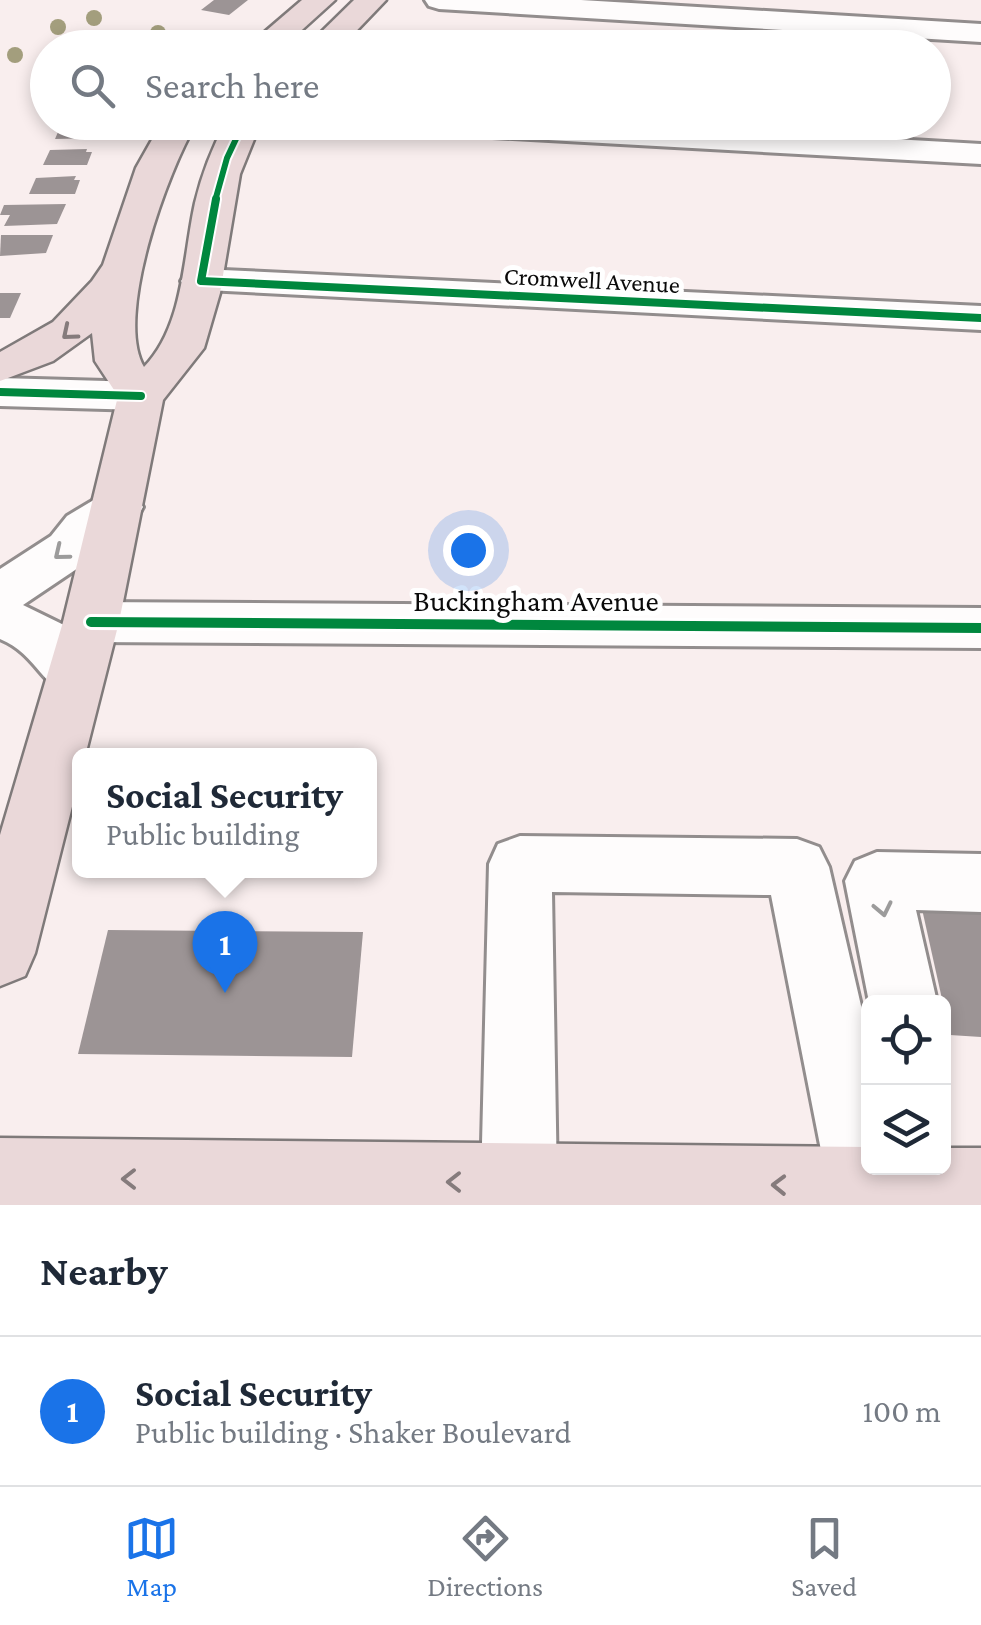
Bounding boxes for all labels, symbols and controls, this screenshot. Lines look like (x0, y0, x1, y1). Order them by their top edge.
search box (30, 30, 951, 140)
icon: search (65, 58, 120, 113)
text: Search here (145, 64, 319, 106)
street label: Cromwell Avenue (503, 262, 681, 298)
one-way arrow (62, 321, 80, 339)
your location (443, 525, 494, 576)
one-way arrow (55, 541, 73, 559)
street label: Buckingham Avenue (413, 584, 659, 618)
popup (72, 748, 377, 878)
text: Social Security (106, 774, 343, 816)
text: Public building (106, 816, 300, 852)
one-way arrow (871, 900, 892, 917)
pin: 1 (192, 910, 258, 993)
map controls (861, 995, 951, 1175)
button: locate (861, 995, 951, 1085)
button: layers (861, 1085, 951, 1175)
one-way arrow (120, 1168, 136, 1190)
one-way arrow (445, 1171, 460, 1193)
one-way arrow (770, 1174, 786, 1196)
text: Nearby (40, 1247, 168, 1294)
text: Social Security (135, 1372, 372, 1414)
text: 1 (67, 1393, 78, 1429)
text: 100 m (862, 1393, 941, 1429)
text: Public building · Shaker Boulevard (135, 1414, 571, 1450)
tab: Map (124, 1511, 179, 1602)
tab: Directions (427, 1511, 543, 1602)
tab: Saved (791, 1511, 857, 1602)

